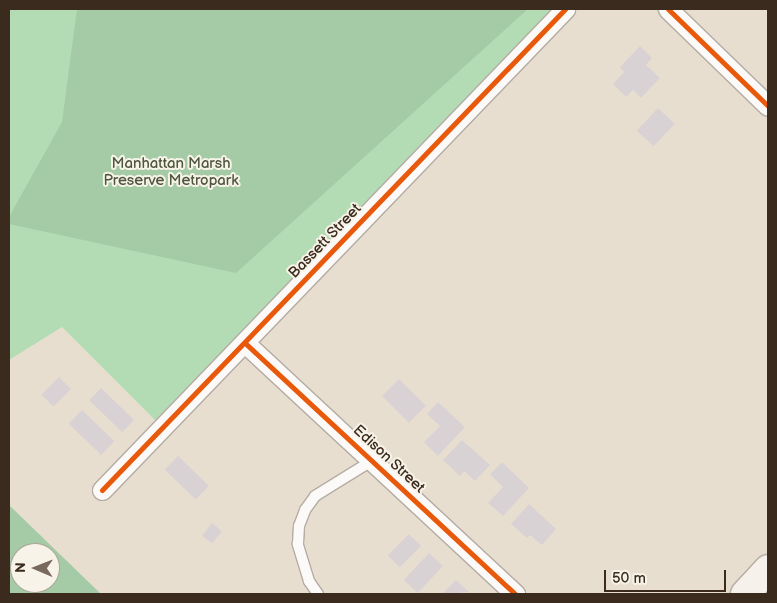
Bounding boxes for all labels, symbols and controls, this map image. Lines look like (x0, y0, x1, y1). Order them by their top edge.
park label: Manhattan Marsh Preserve Metropark (103, 154, 239, 189)
street label: Bassett Street (285, 200, 365, 282)
street label: Edison Street (349, 421, 429, 497)
north arrow (10, 543, 60, 593)
scale bar (607, 560, 730, 592)
text: N (12, 562, 29, 573)
text: 50 m (612, 569, 646, 588)

